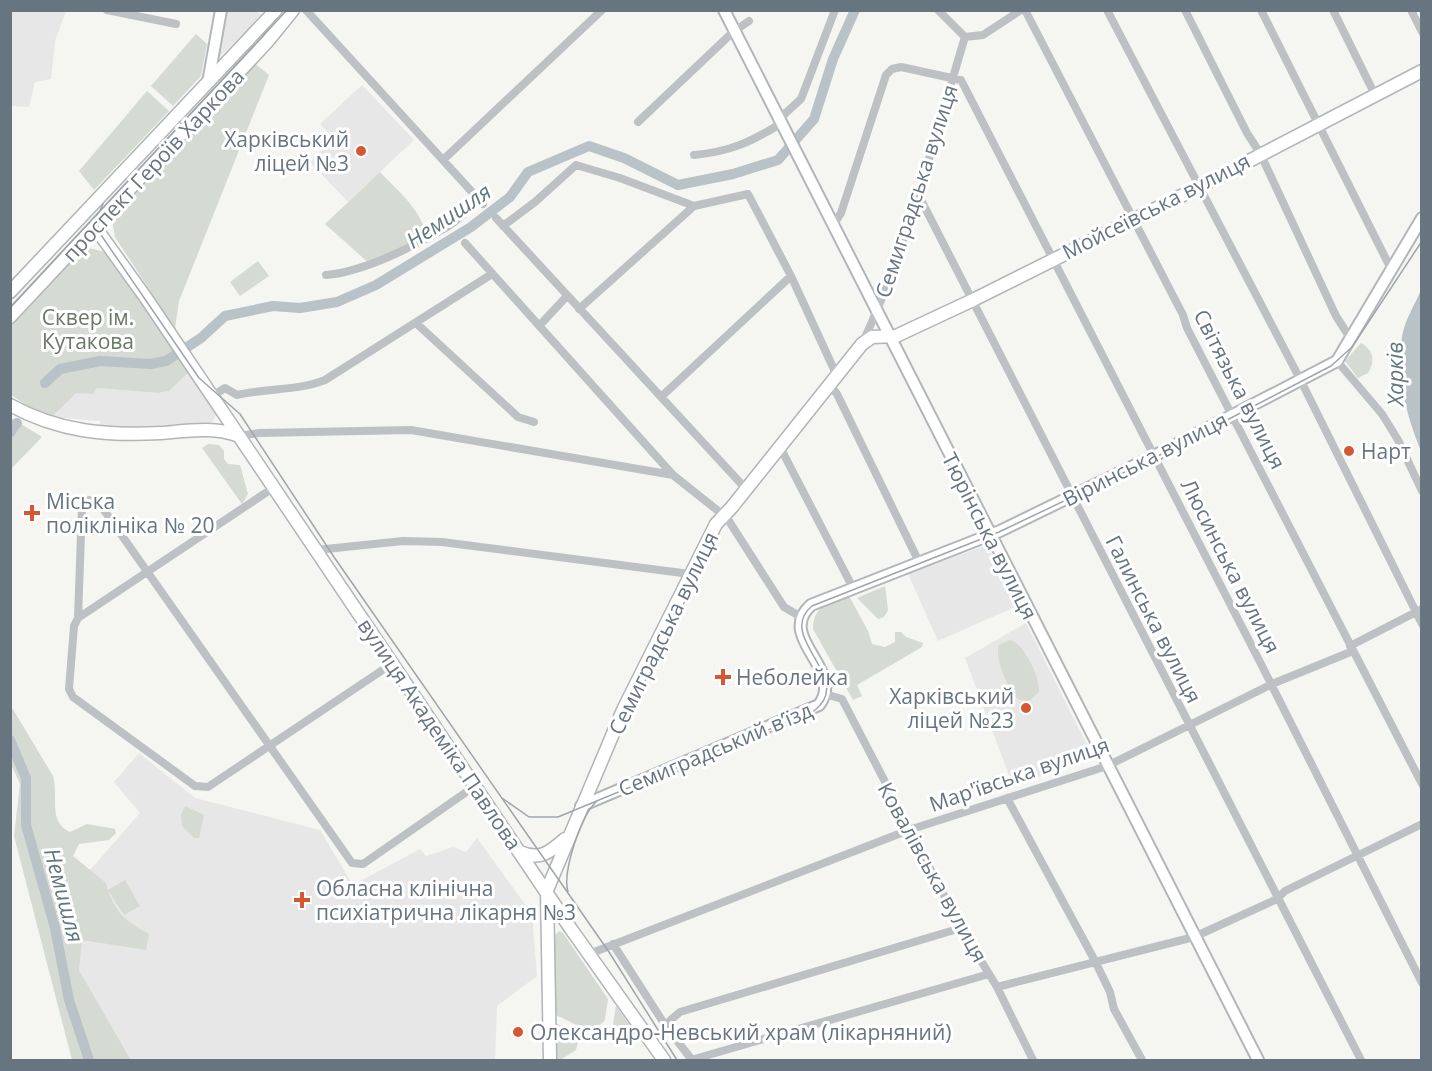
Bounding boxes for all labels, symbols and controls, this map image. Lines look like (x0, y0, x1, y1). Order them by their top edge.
street label: проспект Героїв Харкова (56, 62, 250, 268)
street label: Семиградська вулиця (868, 81, 964, 301)
place label: Харківський ліцей №3 (224, 125, 349, 177)
marker: Харківський ліцей №3 (354, 144, 368, 158)
street label: Мойсеївська вулиця (1057, 146, 1255, 266)
water label: Немишля (400, 176, 496, 254)
park label: Сквер ім. Кутакова (42, 303, 134, 355)
street label: Світязька вулиця (1188, 305, 1292, 473)
water label: Харків (1378, 341, 1410, 409)
street label: Віринська вулиця (1058, 405, 1232, 513)
place label: Нарт (1361, 437, 1411, 465)
marker: Нарт (1342, 444, 1356, 458)
street label: Тюрінська вулиця (936, 448, 1044, 624)
street label: Люсинська вулиця (1175, 474, 1287, 658)
place label: Міська поліклініка № 20 (46, 487, 215, 539)
marker: Міська поліклініка № 20 (23, 504, 41, 522)
street label: Семиградська вулиця (602, 527, 724, 739)
street label: Галинська вулиця (1100, 530, 1208, 708)
street label: вулиця Академіка Павлова (352, 613, 528, 855)
place label: Неболейка (736, 663, 848, 691)
marker: Неболейка (714, 668, 732, 686)
place label: Харківський ліцей №23 (889, 682, 1014, 734)
street label: Семиградський в’їзд (614, 695, 816, 803)
marker: Харківський ліцей №23 (1019, 701, 1033, 715)
street label: Мар'ївська вулиця (925, 730, 1113, 818)
street label: Ковалівська вулиця (872, 777, 994, 967)
water label: Немишля (38, 845, 92, 945)
place label: Обласна клінічна психіатрична лікарня №3 (316, 874, 576, 926)
marker: Обласна клінічна психіатрична лікарня №3 (293, 891, 311, 909)
place label: Олександро-Невський храм (лікарняний) (530, 1018, 951, 1046)
marker: Олександро-Невський храм (лікарняний) (511, 1025, 525, 1039)

